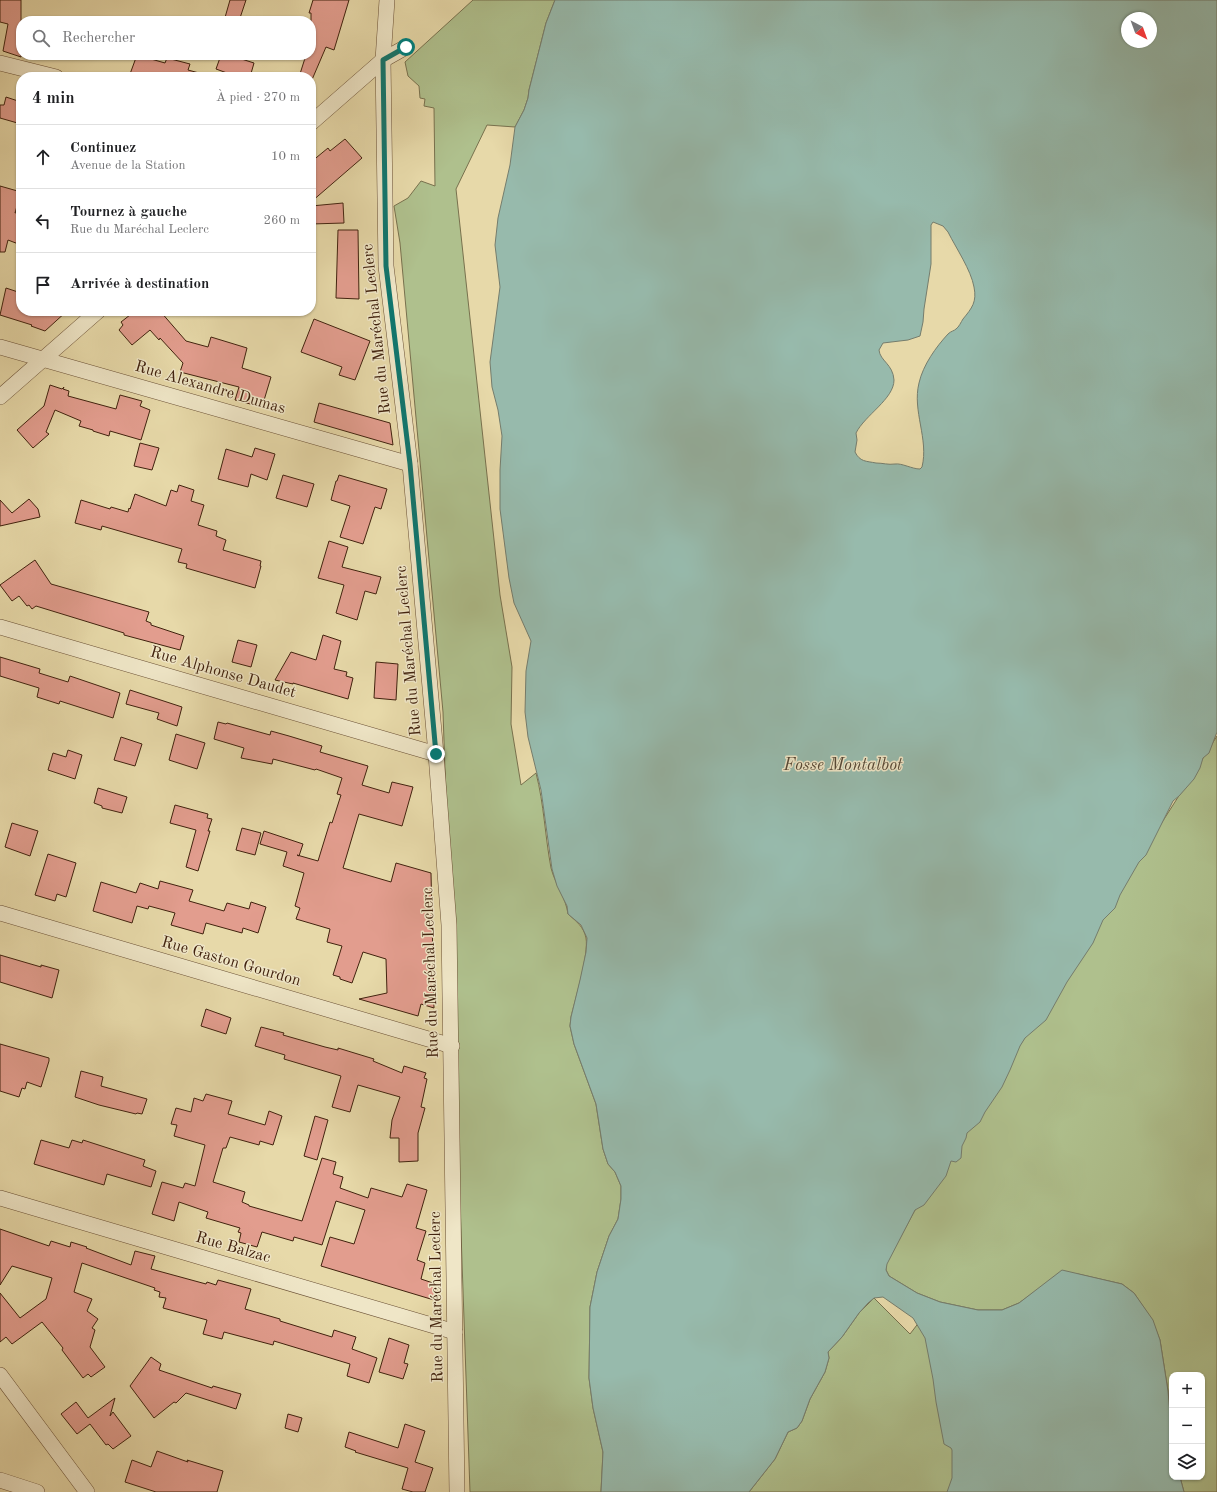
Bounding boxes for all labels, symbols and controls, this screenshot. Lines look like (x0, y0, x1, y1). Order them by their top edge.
north arrow (1121, 12, 1157, 48)
search box (16, 16, 316, 60)
icon: search (30, 27, 52, 49)
text: Rechercher (62, 31, 135, 46)
route start (397, 38, 415, 56)
text: 4 min (32, 90, 75, 107)
text: À pied · 270 m (216, 91, 300, 104)
text: Continuez (70, 141, 136, 156)
icon: ahead (32, 146, 54, 168)
text: 10 m (271, 150, 300, 163)
text: Avenue de la Station (70, 159, 185, 172)
text: Tournez à gauche (70, 205, 187, 220)
icon: left (32, 210, 54, 232)
text: 260 m (263, 214, 300, 227)
text: Rue du Maréchal Leclerc (70, 223, 209, 236)
street label: Rue du Maréchal Leclerc (360, 243, 394, 415)
icon: arrive (32, 274, 54, 296)
text: Arrivée à destination (70, 277, 209, 292)
street label: Rue Alexandre Dumas (133, 359, 287, 417)
street label: Rue du Maréchal Leclerc (394, 565, 424, 737)
street label: Rue Alphonse Daudet (148, 645, 298, 702)
route end (427, 745, 445, 763)
water label: Fosse Montalbot (782, 757, 903, 774)
street label: Rue du Maréchal Leclerc (420, 887, 442, 1059)
street label: Rue Gaston Gourdon (159, 934, 303, 990)
street label: Rue du Maréchal Leclerc (428, 1211, 446, 1383)
street label: Rue Balzac (194, 1230, 272, 1266)
map controls (1169, 1372, 1205, 1480)
button: + (1169, 1372, 1205, 1408)
button: − (1169, 1408, 1205, 1444)
button: layers (1169, 1444, 1205, 1480)

